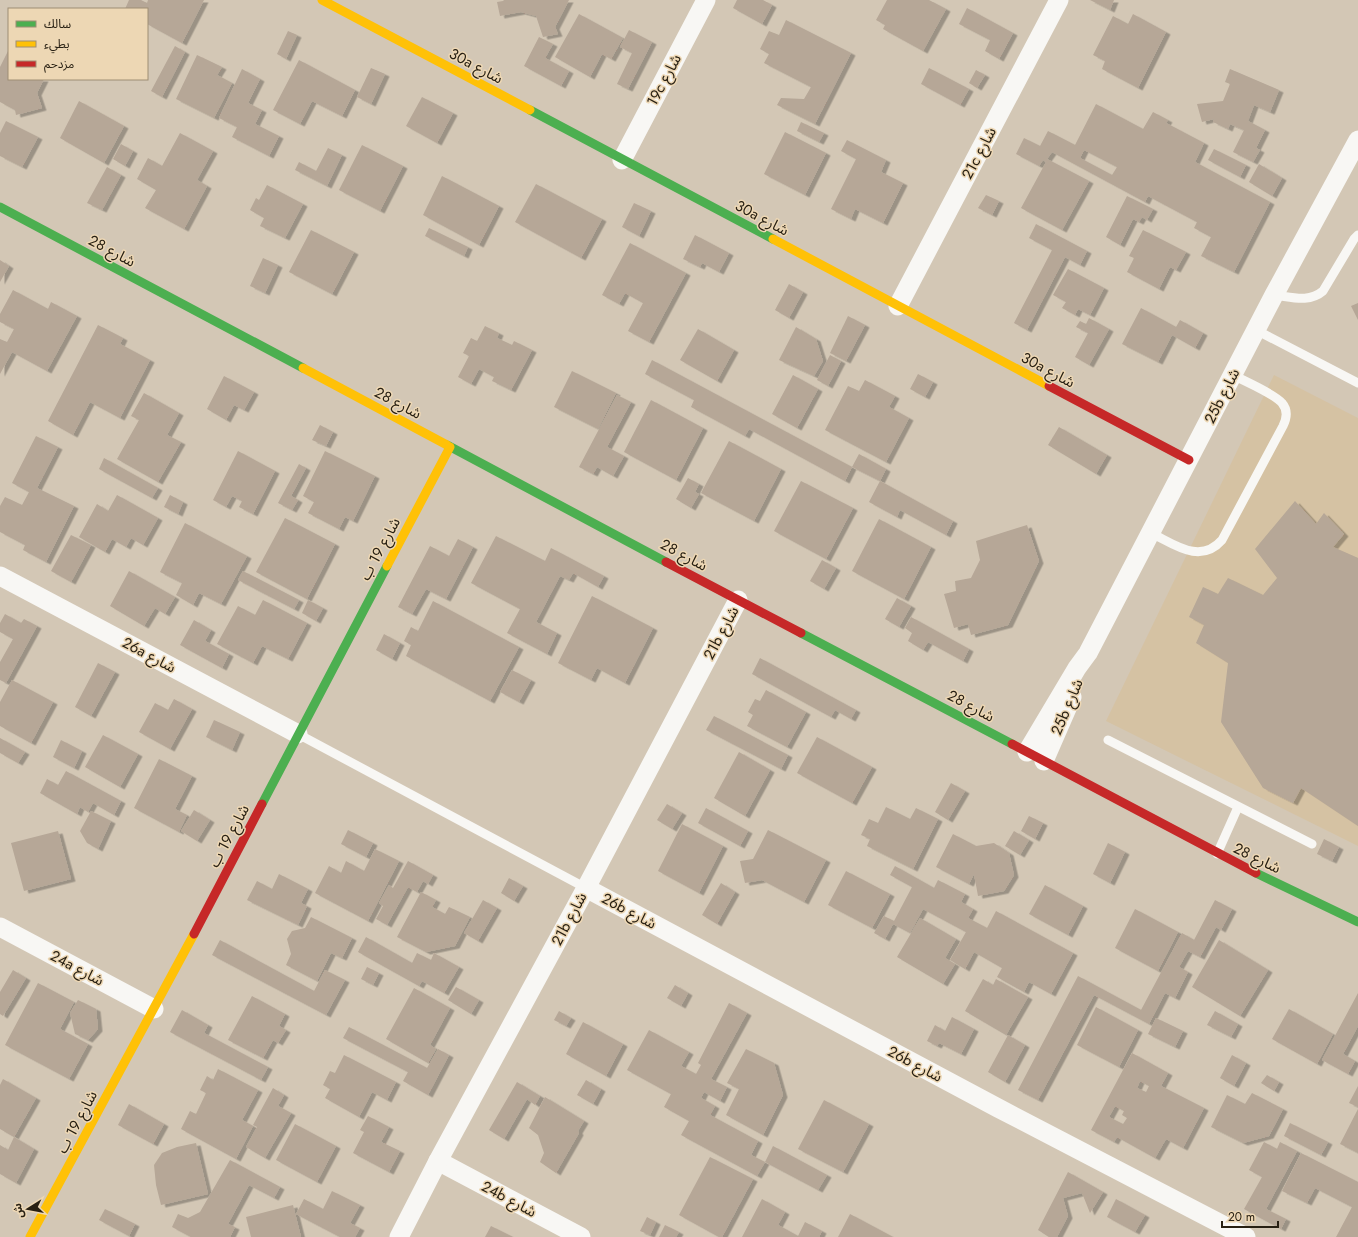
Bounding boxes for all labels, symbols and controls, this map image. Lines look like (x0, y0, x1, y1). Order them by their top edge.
legend (8, 8, 148, 80)
text: سالك (44, 15, 71, 33)
text: بطيء (44, 35, 70, 54)
street label: 30a شارع (445, 43, 507, 90)
street label: 19c شارع (641, 50, 688, 110)
text: مزدحم (44, 55, 74, 73)
street label: 21c شارع (956, 123, 1003, 183)
street label: 30a شارع (731, 195, 793, 242)
street label: شارع 28 (84, 229, 140, 274)
street label: 30a شارع (1017, 347, 1079, 394)
street label: 25b شارع (1199, 364, 1246, 428)
street label: شارع 28 (370, 381, 426, 426)
street label: شارع 19 ب (354, 513, 407, 585)
street label: شارع 28 (656, 533, 712, 578)
street label: 21b شارع (698, 602, 745, 664)
street label: 26a شارع (118, 632, 180, 679)
street label: 25b شارع (1045, 675, 1090, 739)
street label: شارع 28 (943, 684, 999, 729)
street label: شارع 19 ب (203, 800, 256, 872)
street label: شارع 28 (1229, 837, 1285, 880)
street label: 26b شارع (597, 887, 661, 936)
street label: 21b شارع (546, 888, 593, 950)
street label: 24a شارع (46, 945, 108, 992)
street label: 26b شارع (883, 1040, 947, 1089)
street label: شارع 19 ب (51, 1086, 104, 1158)
street label: 24b شارع (477, 1175, 541, 1224)
north arrow (8, 1189, 48, 1229)
text: ش (9, 1202, 27, 1220)
scale bar (1222, 1203, 1278, 1229)
text: 20 m (1228, 1208, 1255, 1226)

